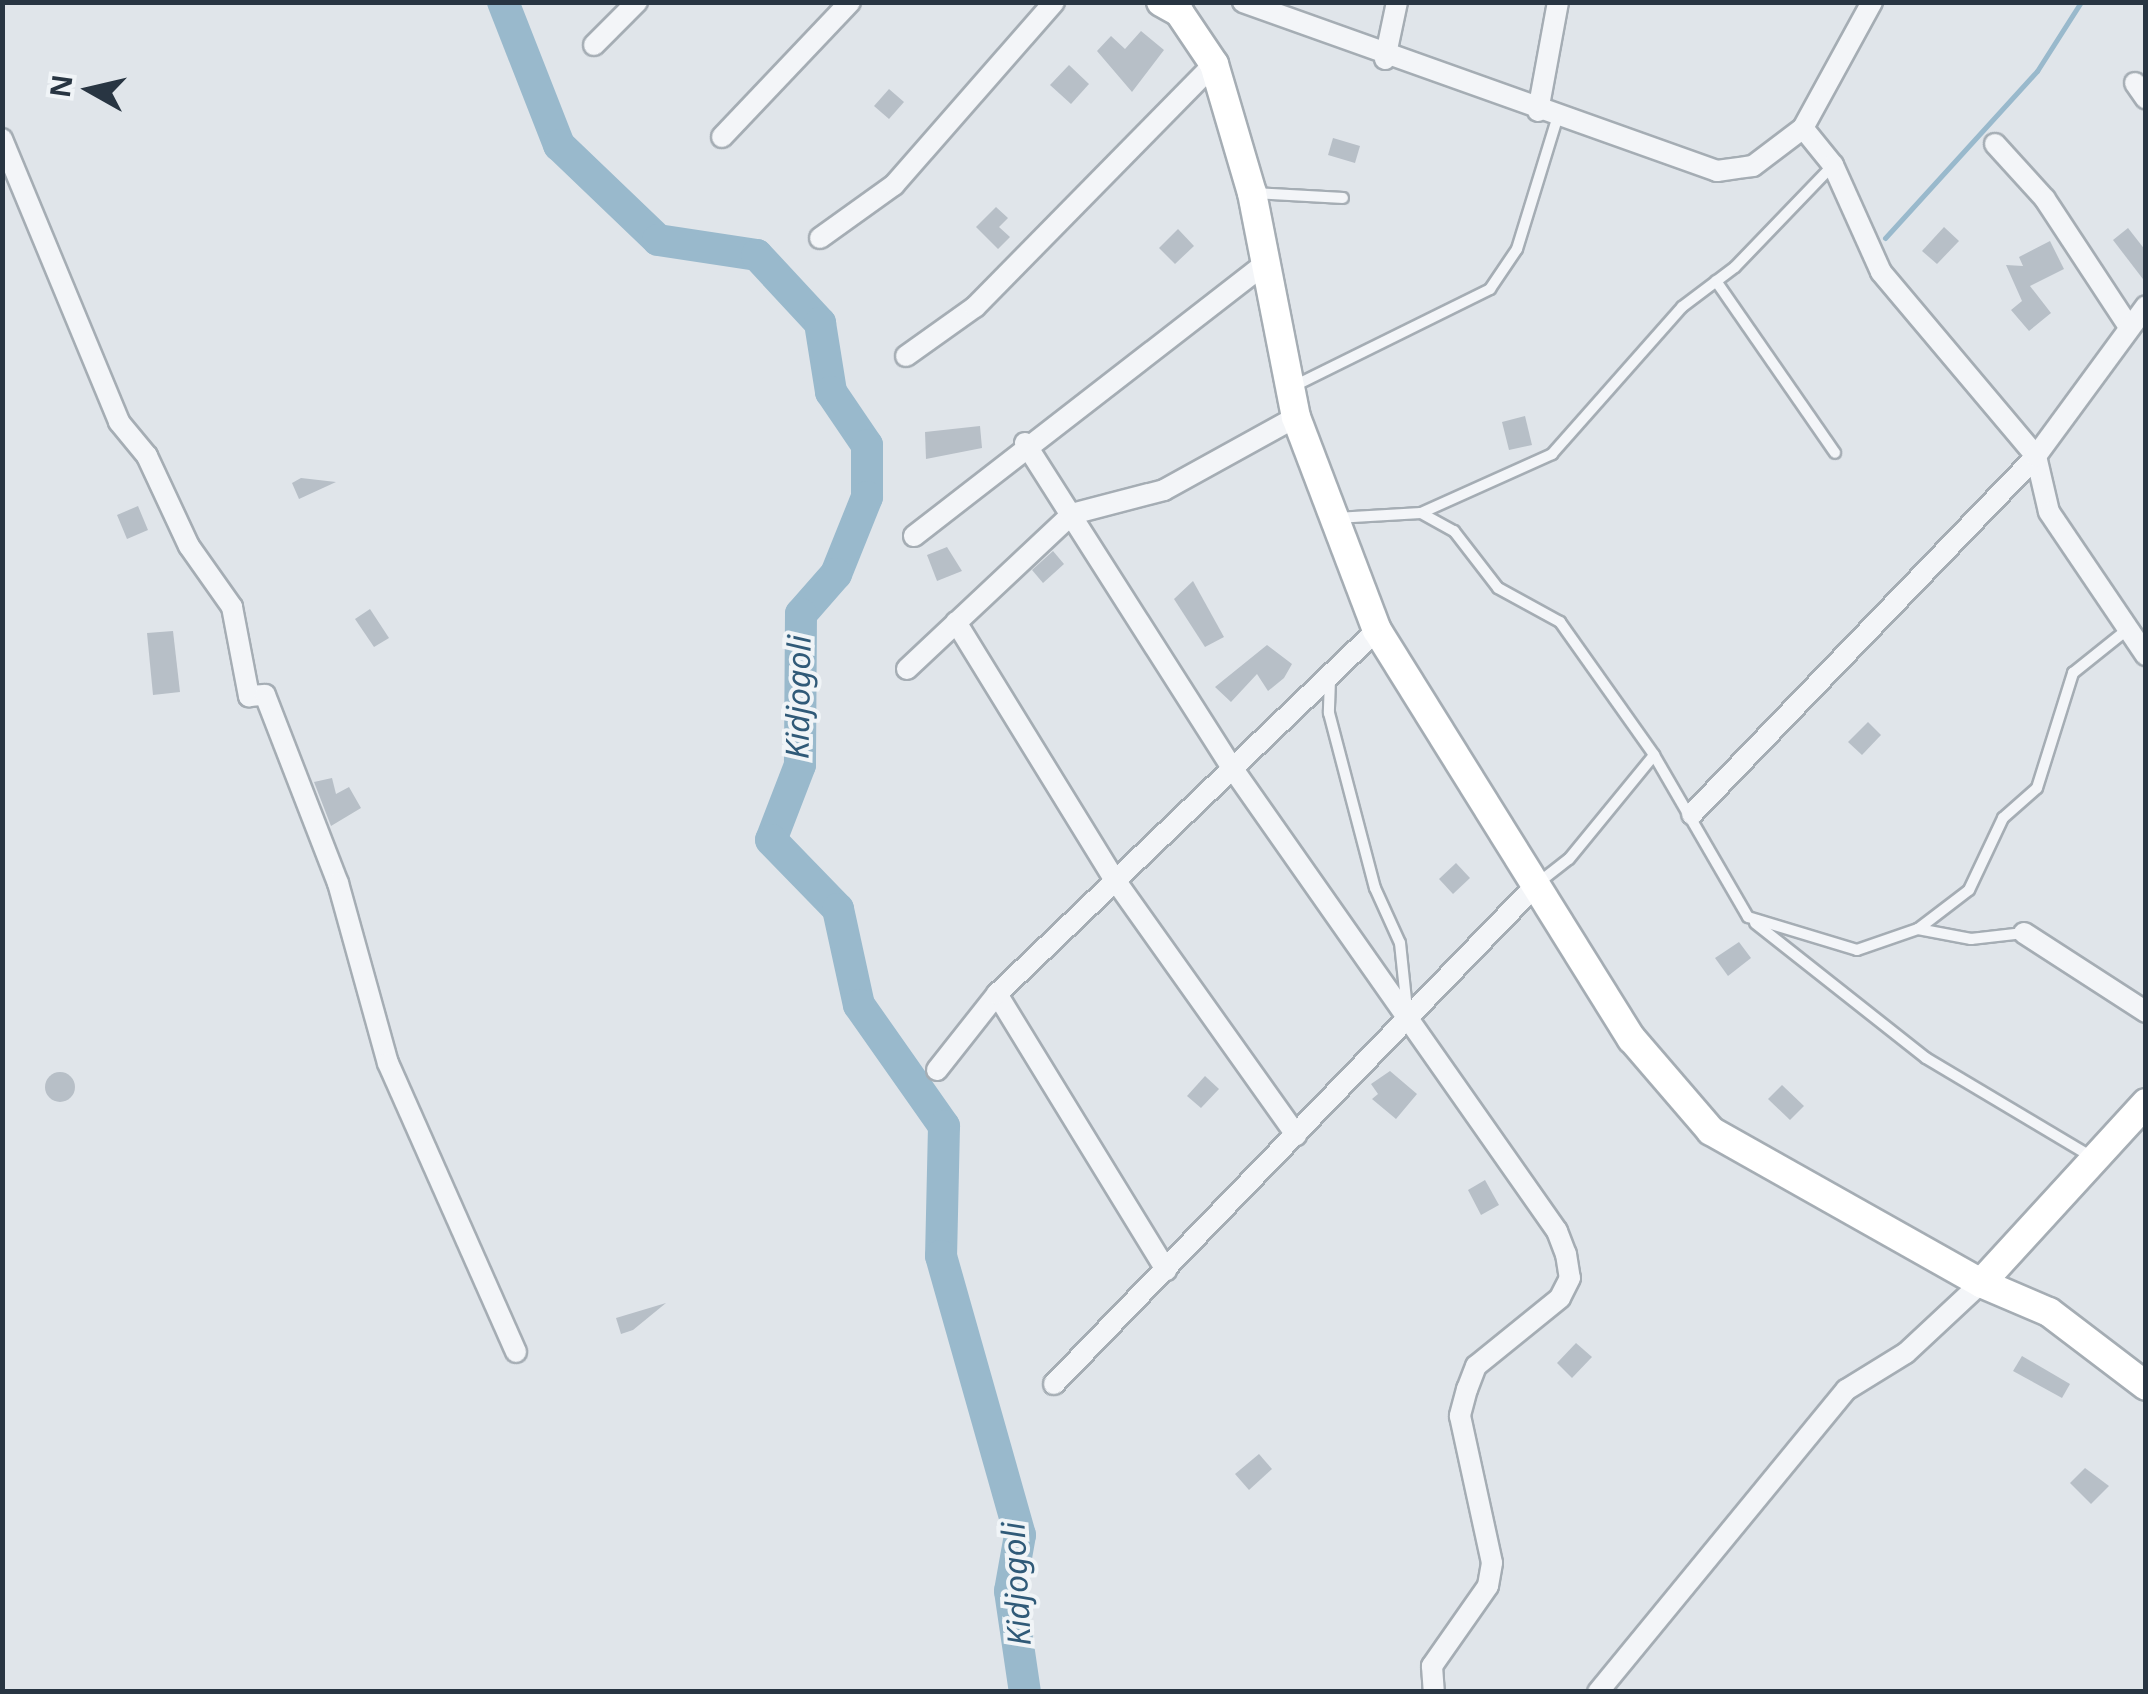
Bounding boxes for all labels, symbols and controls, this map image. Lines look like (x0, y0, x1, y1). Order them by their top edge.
north arrow (40, 40, 140, 140)
text: N (40, 72, 81, 100)
water label: Kidjogoli (778, 635, 818, 759)
water label: Kidjogoli (994, 1521, 1038, 1647)

